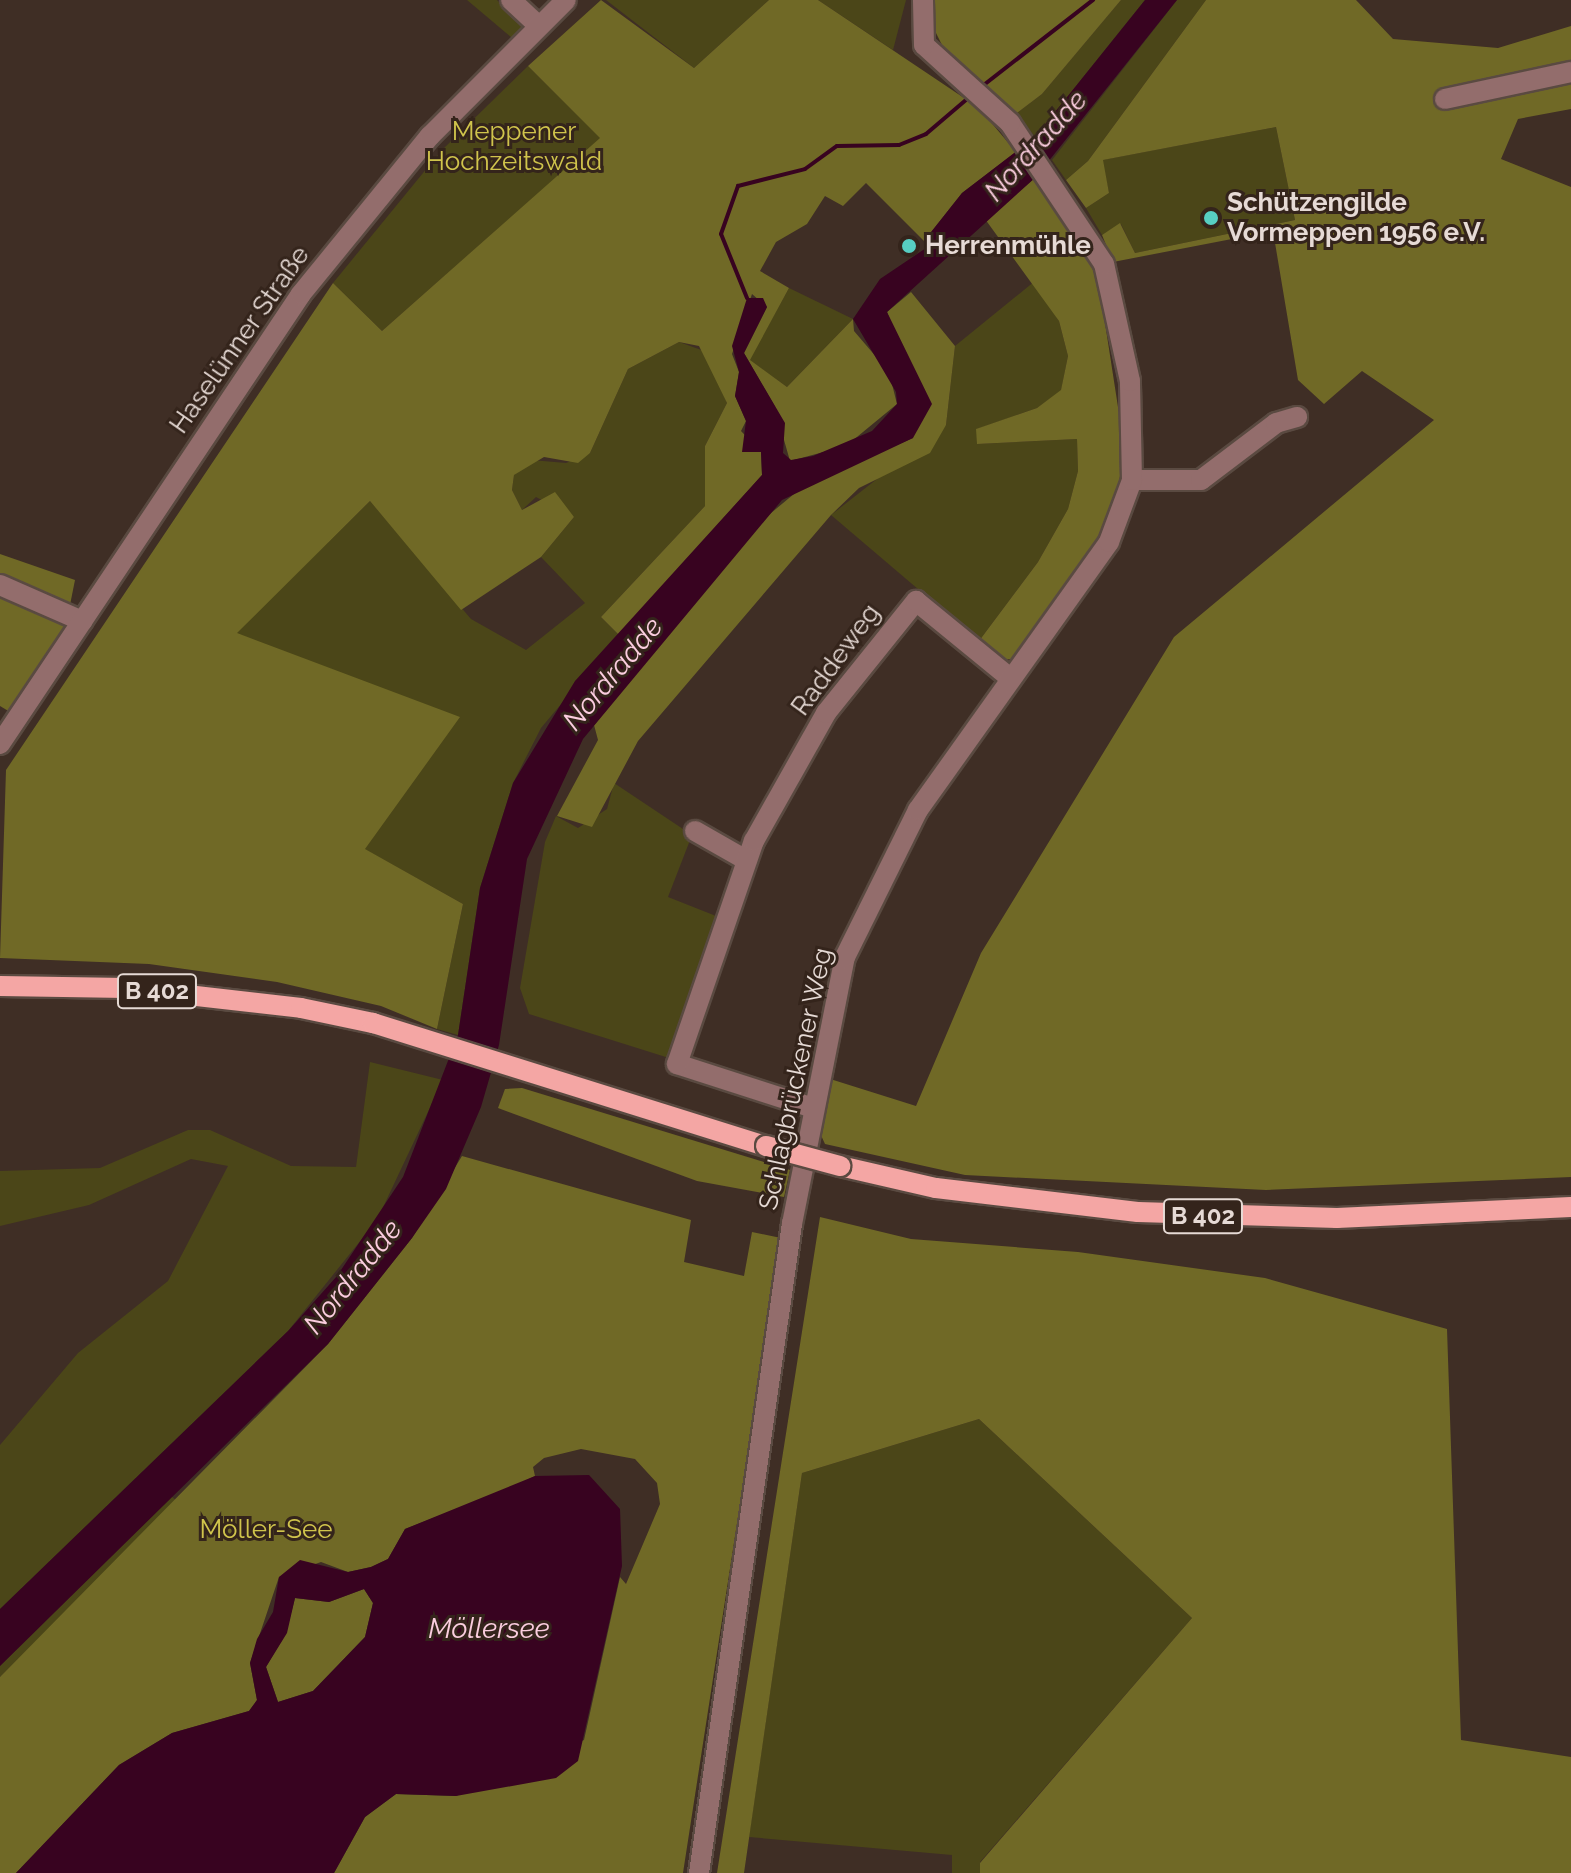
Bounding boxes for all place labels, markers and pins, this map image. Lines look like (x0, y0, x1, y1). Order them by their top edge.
place label: Schützengilde Vormeppen 1956 e.V. (1227, 187, 1485, 248)
marker: Schützengilde Vormeppen 1956 e.V. (1202, 209, 1220, 227)
place label: Herrenmühle (925, 230, 1091, 262)
marker: Herrenmühle (900, 237, 918, 255)

